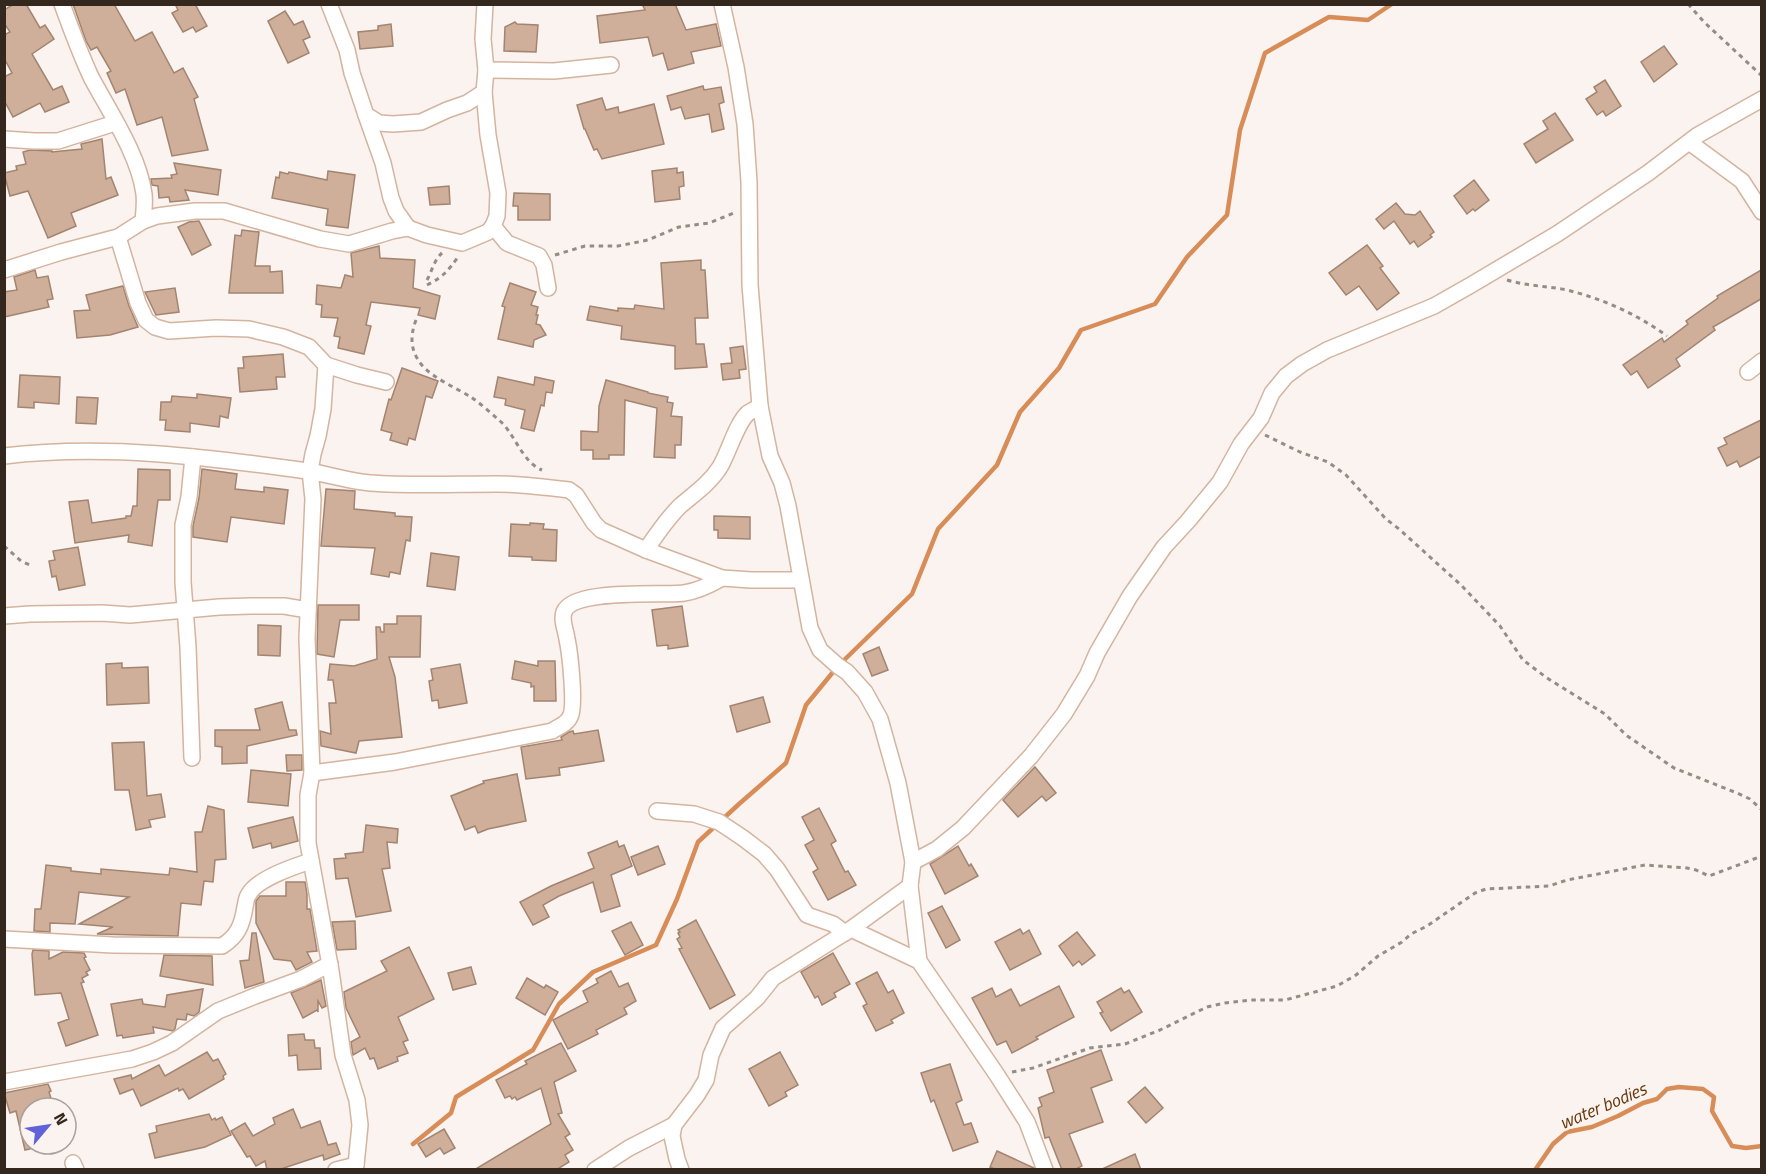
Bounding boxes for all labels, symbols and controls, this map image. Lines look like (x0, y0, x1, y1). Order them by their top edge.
water label: water bodies (1555, 1075, 1652, 1136)
north arrow (18, 1096, 78, 1156)
text: N (48, 1108, 74, 1129)

